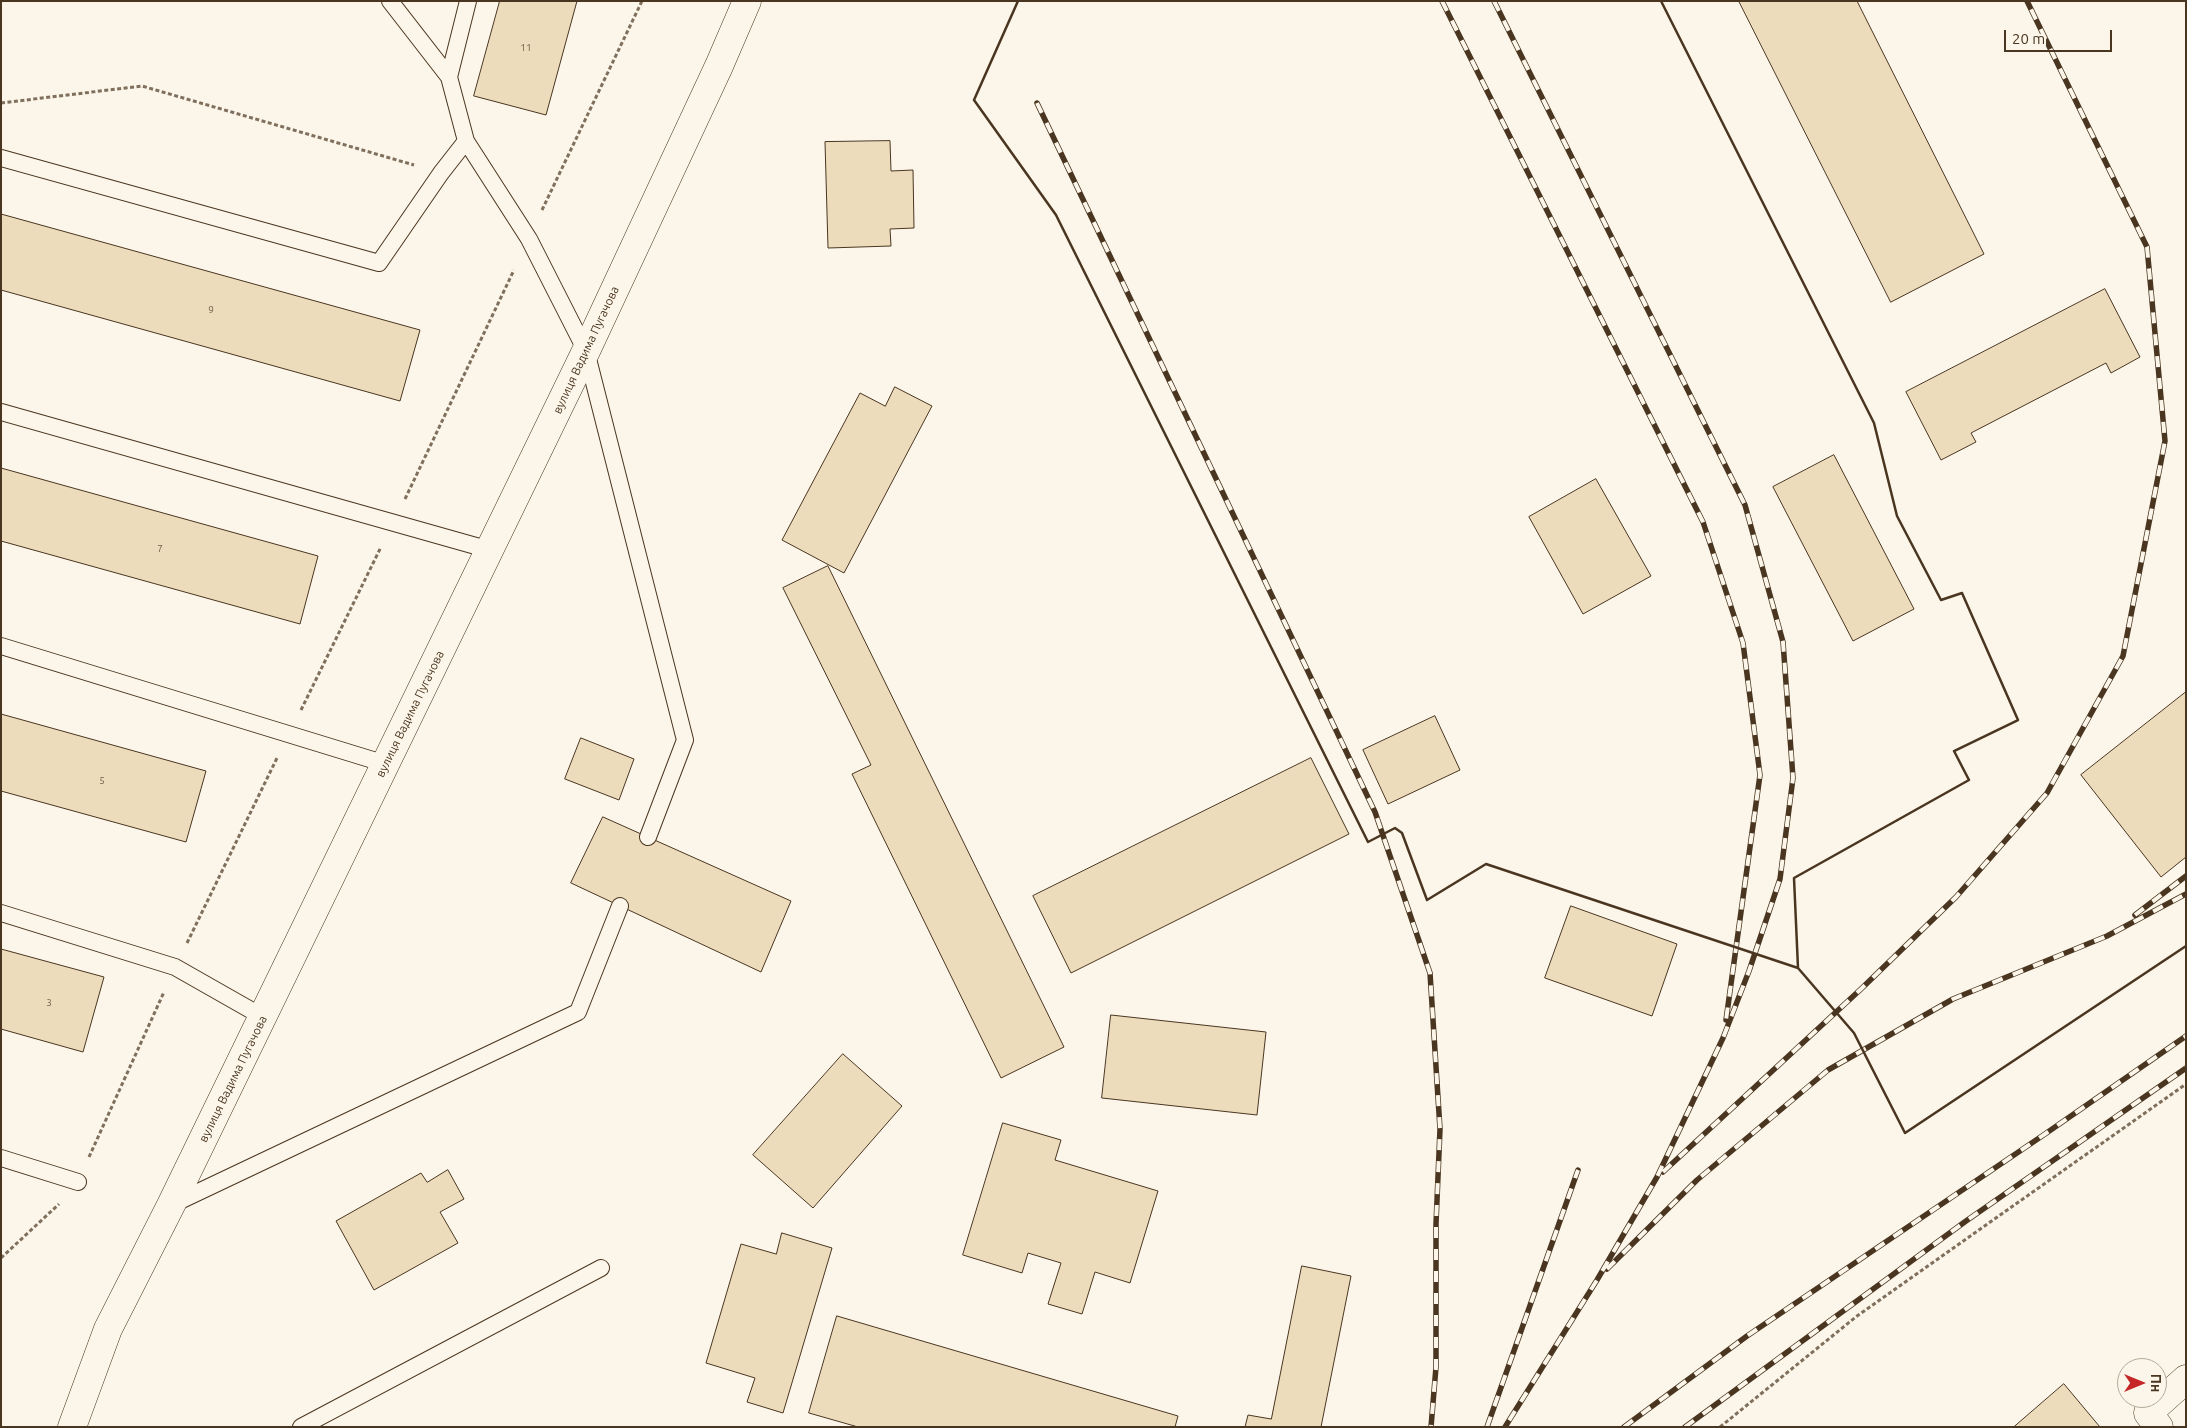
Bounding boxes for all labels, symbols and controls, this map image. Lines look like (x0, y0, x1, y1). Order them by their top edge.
scale bar (2007, 20, 2114, 52)
text: 20 m (2012, 30, 2045, 47)
house number: 11 (520, 42, 532, 54)
street label: вулиця Вадима Пугачова (550, 284, 622, 416)
house number: 9 (208, 304, 214, 316)
house number: 7 (157, 543, 163, 555)
street label: вулиця Вадима Пугачова (373, 648, 447, 780)
house number: 5 (99, 775, 105, 787)
house number: 3 (46, 997, 52, 1009)
street label: вулиця Вадима Пугачова (196, 1013, 270, 1145)
north arrow (2117, 1358, 2167, 1408)
text: Пн (2148, 1374, 2164, 1392)

